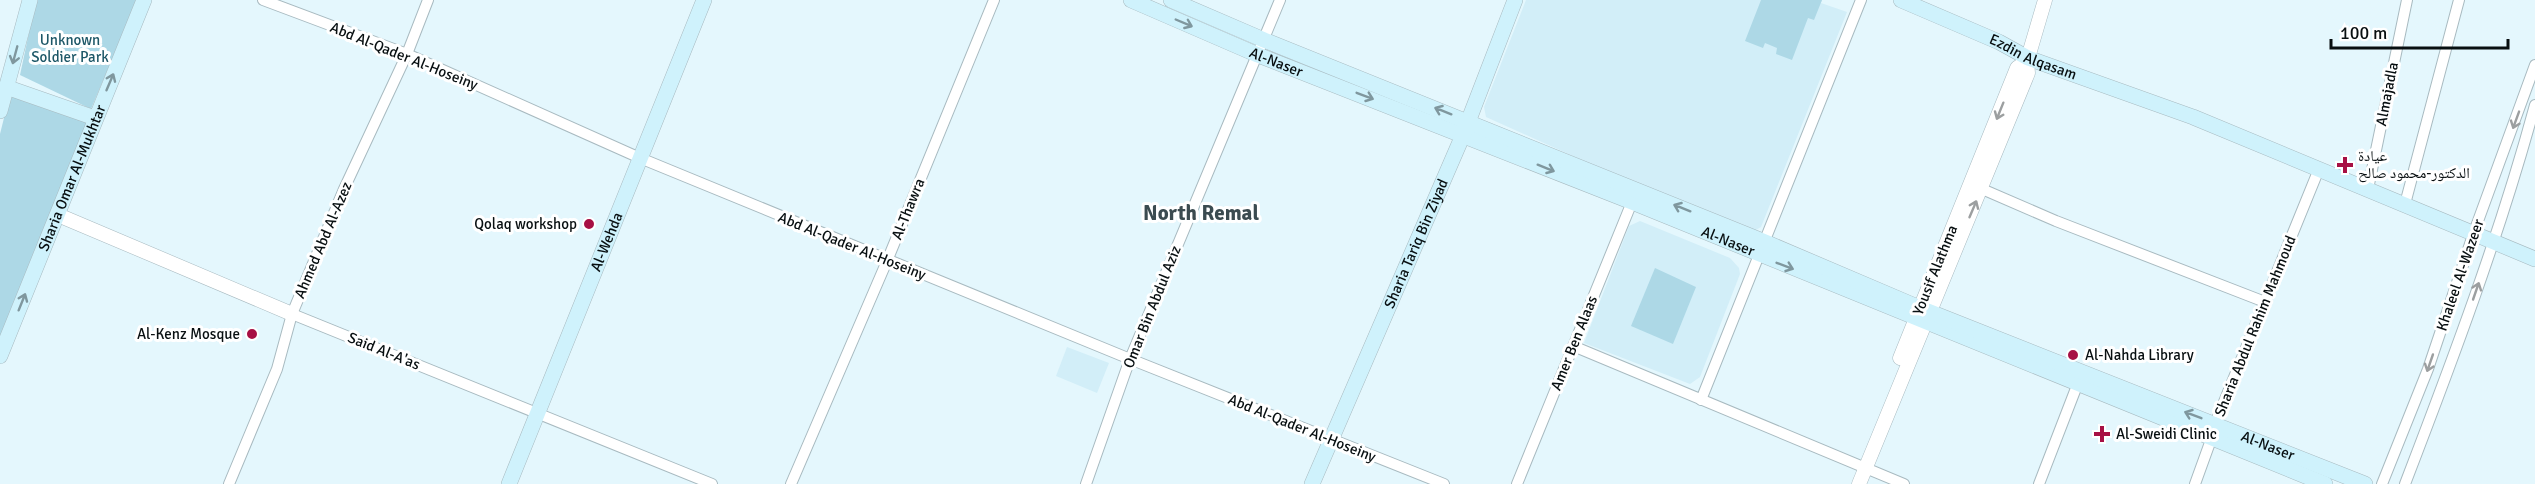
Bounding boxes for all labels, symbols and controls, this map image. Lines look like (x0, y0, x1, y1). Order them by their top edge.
scale bar (2331, 12, 2508, 50)
street label: Abd Al-Qader Al-Hoseiny (327, 18, 481, 94)
one-way arrow (1175, 18, 1193, 29)
text: 100 m (2340, 22, 2387, 44)
street label: Ezdin Alqasam (1987, 30, 2079, 84)
park label: Unknown Soldier Park (31, 31, 109, 66)
street label: Al-Naser (1247, 43, 1306, 81)
one-way arrow (9, 45, 20, 64)
street label: Almajadla (2372, 61, 2402, 127)
one-way arrow (105, 73, 116, 92)
one-way arrow (1355, 92, 1374, 103)
one-way arrow (1994, 101, 2005, 120)
street label: Sharia Omar Al-Mukhtar (34, 102, 110, 254)
one-way arrow (1434, 105, 1453, 116)
one-way arrow (2509, 110, 2520, 129)
place label: عيادة الدكتور-محمود صالح (2358, 147, 2470, 183)
marker: عيادة الدكتور-محمود صالح (2336, 156, 2354, 174)
one-way arrow (1537, 163, 1555, 174)
street label: Al-Thawra (888, 176, 928, 242)
street label: Sharia Tariq Bin Ziyad (1380, 176, 1452, 311)
street label: Ahmed Abd Al-Azez (290, 179, 356, 301)
district label: North Remal (1143, 200, 1259, 226)
one-way arrow (1968, 200, 1979, 219)
one-way arrow (1673, 202, 1692, 213)
street label: Abd Al-Qader Al-Hoseiny (775, 208, 929, 284)
street label: Al-Wehda (587, 210, 626, 274)
place label: Qolaq workshop (474, 215, 577, 233)
street label: Khaleel Al-Wazeer (2432, 216, 2488, 333)
marker: Qolaq workshop (582, 217, 596, 231)
street label: Al-Naser (1699, 222, 1758, 260)
street label: Yousif Alathma (1909, 222, 1961, 318)
street label: Sharia Abdul Rahim Mahmoud (2210, 233, 2300, 419)
street label: Omar Bin Abdul Aziz (1119, 243, 1185, 371)
one-way arrow (1775, 261, 1794, 272)
one-way arrow (2471, 282, 2482, 301)
one-way arrow (17, 293, 28, 312)
street label: Amer Ben Alaas (1547, 293, 1601, 393)
place label: Al-Kenz Mosque (137, 325, 240, 343)
marker: Al-Kenz Mosque (245, 327, 259, 341)
street label: Said Al-A'as (345, 328, 423, 374)
place label: Al-Nahda Library (2085, 346, 2194, 364)
marker: Al-Nahda Library (2066, 348, 2080, 362)
one-way arrow (2424, 353, 2435, 372)
street label: Abd Al-Qader Al-Hoseiny (1225, 390, 1379, 466)
one-way arrow (2185, 409, 2203, 420)
marker: Al-Sweidi Clinic (2093, 425, 2111, 443)
place label: Al-Sweidi Clinic (2116, 425, 2217, 443)
street label: Al-Naser (2239, 427, 2298, 464)

